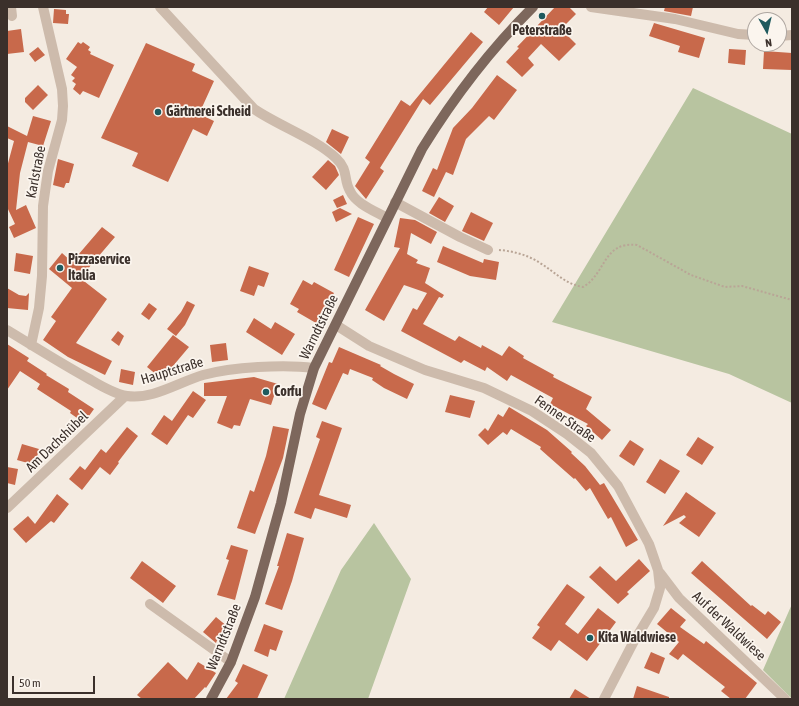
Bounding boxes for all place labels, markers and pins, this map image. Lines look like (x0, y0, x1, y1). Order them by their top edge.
marker: Peterstraße (537, 11, 547, 21)
place label: Peterstraße (512, 23, 572, 39)
place label: Gärtnerei Scheid (166, 104, 251, 120)
marker: Gärtnerei Scheid (153, 107, 163, 117)
place label: Pizzaservice Italia (68, 252, 130, 284)
marker: Pizzaservice Italia (55, 263, 65, 273)
place label: Corfu (274, 384, 301, 400)
marker: Corfu (261, 387, 271, 397)
place label: Kita Waldwiese (598, 630, 676, 646)
marker: Kita Waldwiese (585, 633, 595, 643)

